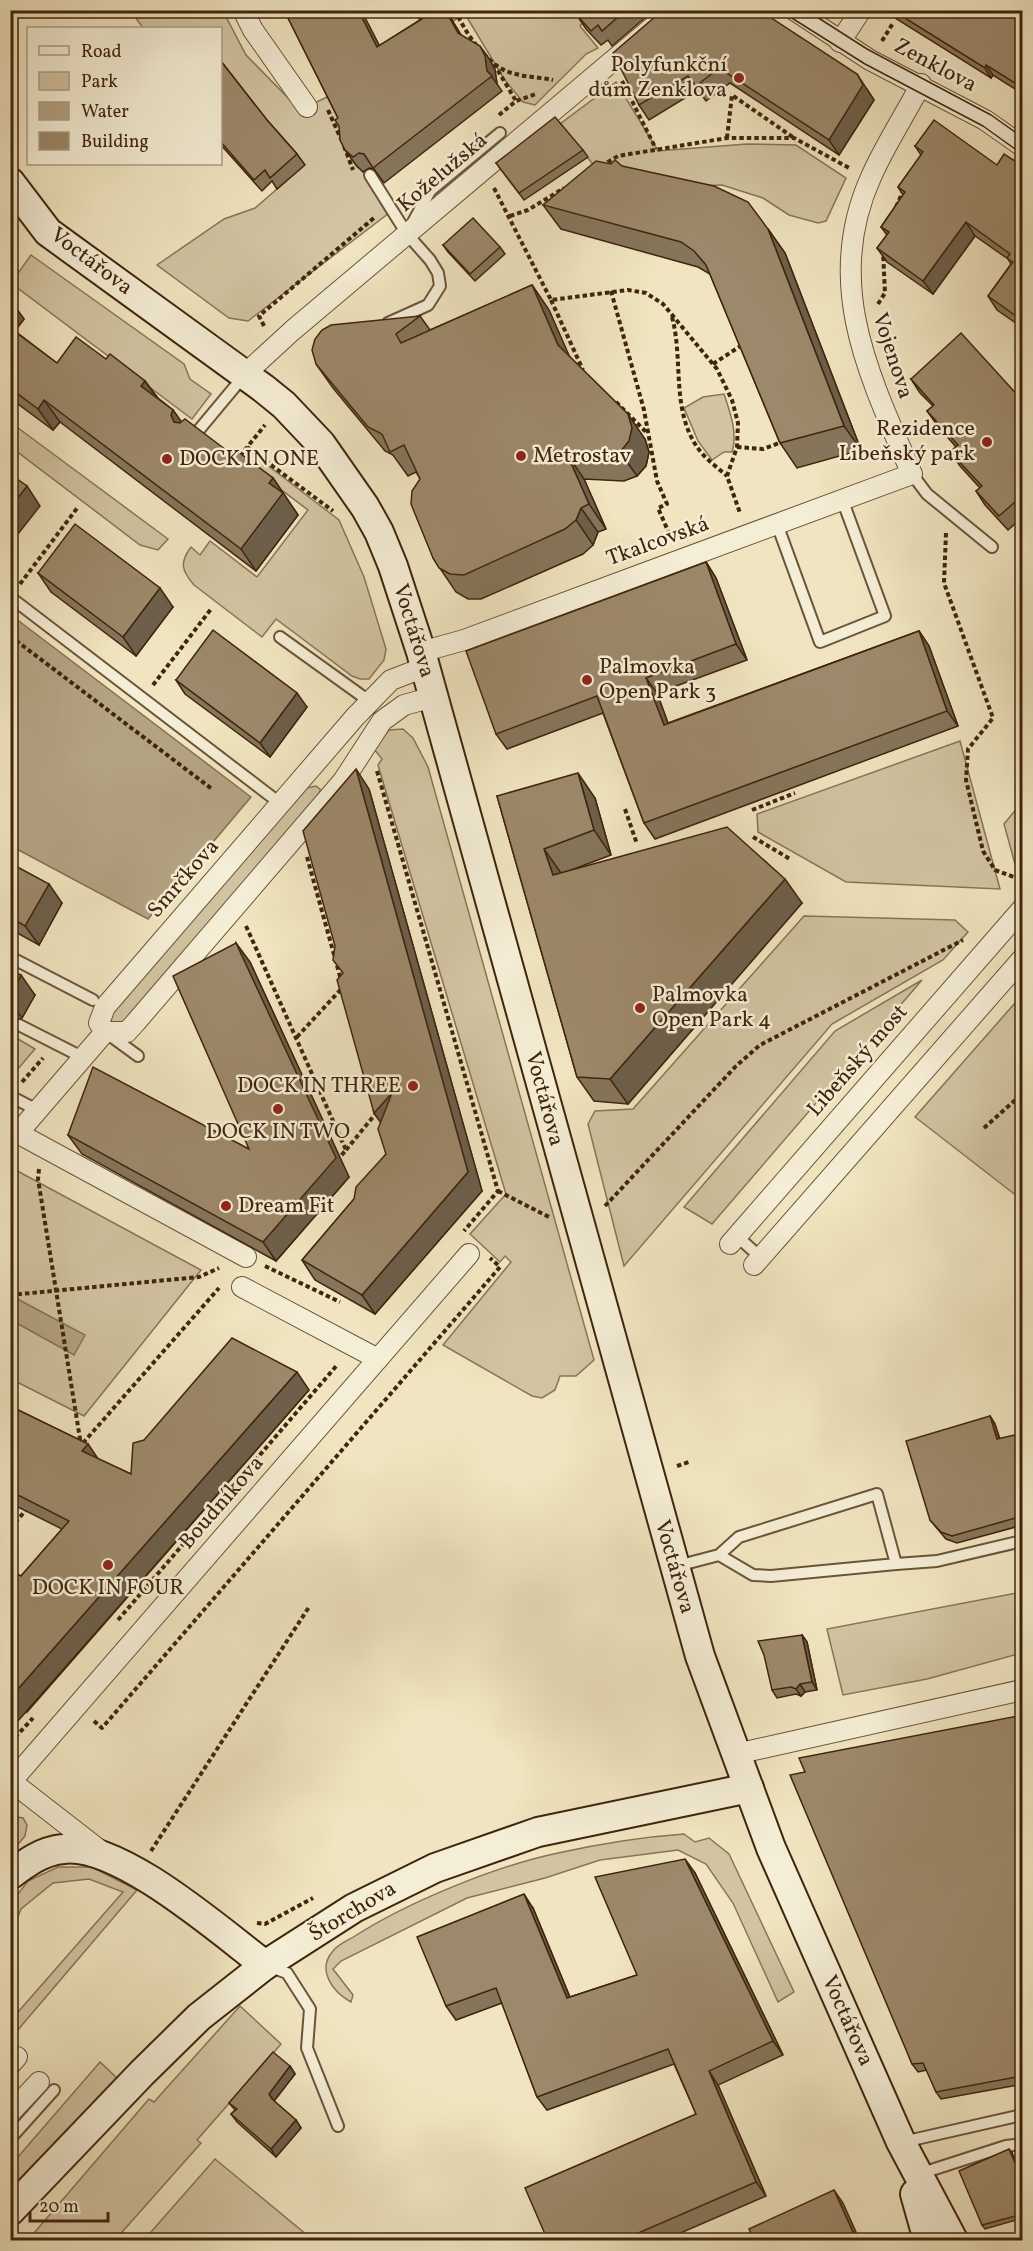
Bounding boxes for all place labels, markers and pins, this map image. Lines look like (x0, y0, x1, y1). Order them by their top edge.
place label: Polyfunkční dům Zenklova (588, 50, 727, 106)
marker: Polyfunkční dům Zenklova (732, 71, 746, 85)
place label: Rezidence Libeňský park (839, 414, 975, 470)
marker: Rezidence Libeňský park (980, 435, 994, 449)
place label: Metrostav (533, 441, 632, 472)
place label: DOCK IN ONE (179, 444, 319, 475)
marker: Metrostav (514, 449, 528, 463)
marker: DOCK IN ONE (160, 452, 174, 466)
place label: Palmovka Open Park 3 (599, 652, 716, 708)
marker: Palmovka Open Park 3 (580, 673, 594, 687)
place label: Palmovka Open Park 4 (652, 980, 771, 1036)
marker: Palmovka Open Park 4 (633, 1001, 647, 1015)
place label: DOCK IN THREE (237, 1071, 401, 1102)
marker: DOCK IN THREE (406, 1079, 420, 1093)
marker: DOCK IN TWO (271, 1102, 285, 1116)
place label: DOCK IN TWO (206, 1117, 350, 1148)
place label: Dream Fit (238, 1191, 335, 1222)
marker: Dream Fit (219, 1199, 233, 1213)
marker: DOCK IN FOUR (101, 1558, 115, 1572)
place label: DOCK IN FOUR (32, 1573, 184, 1604)

